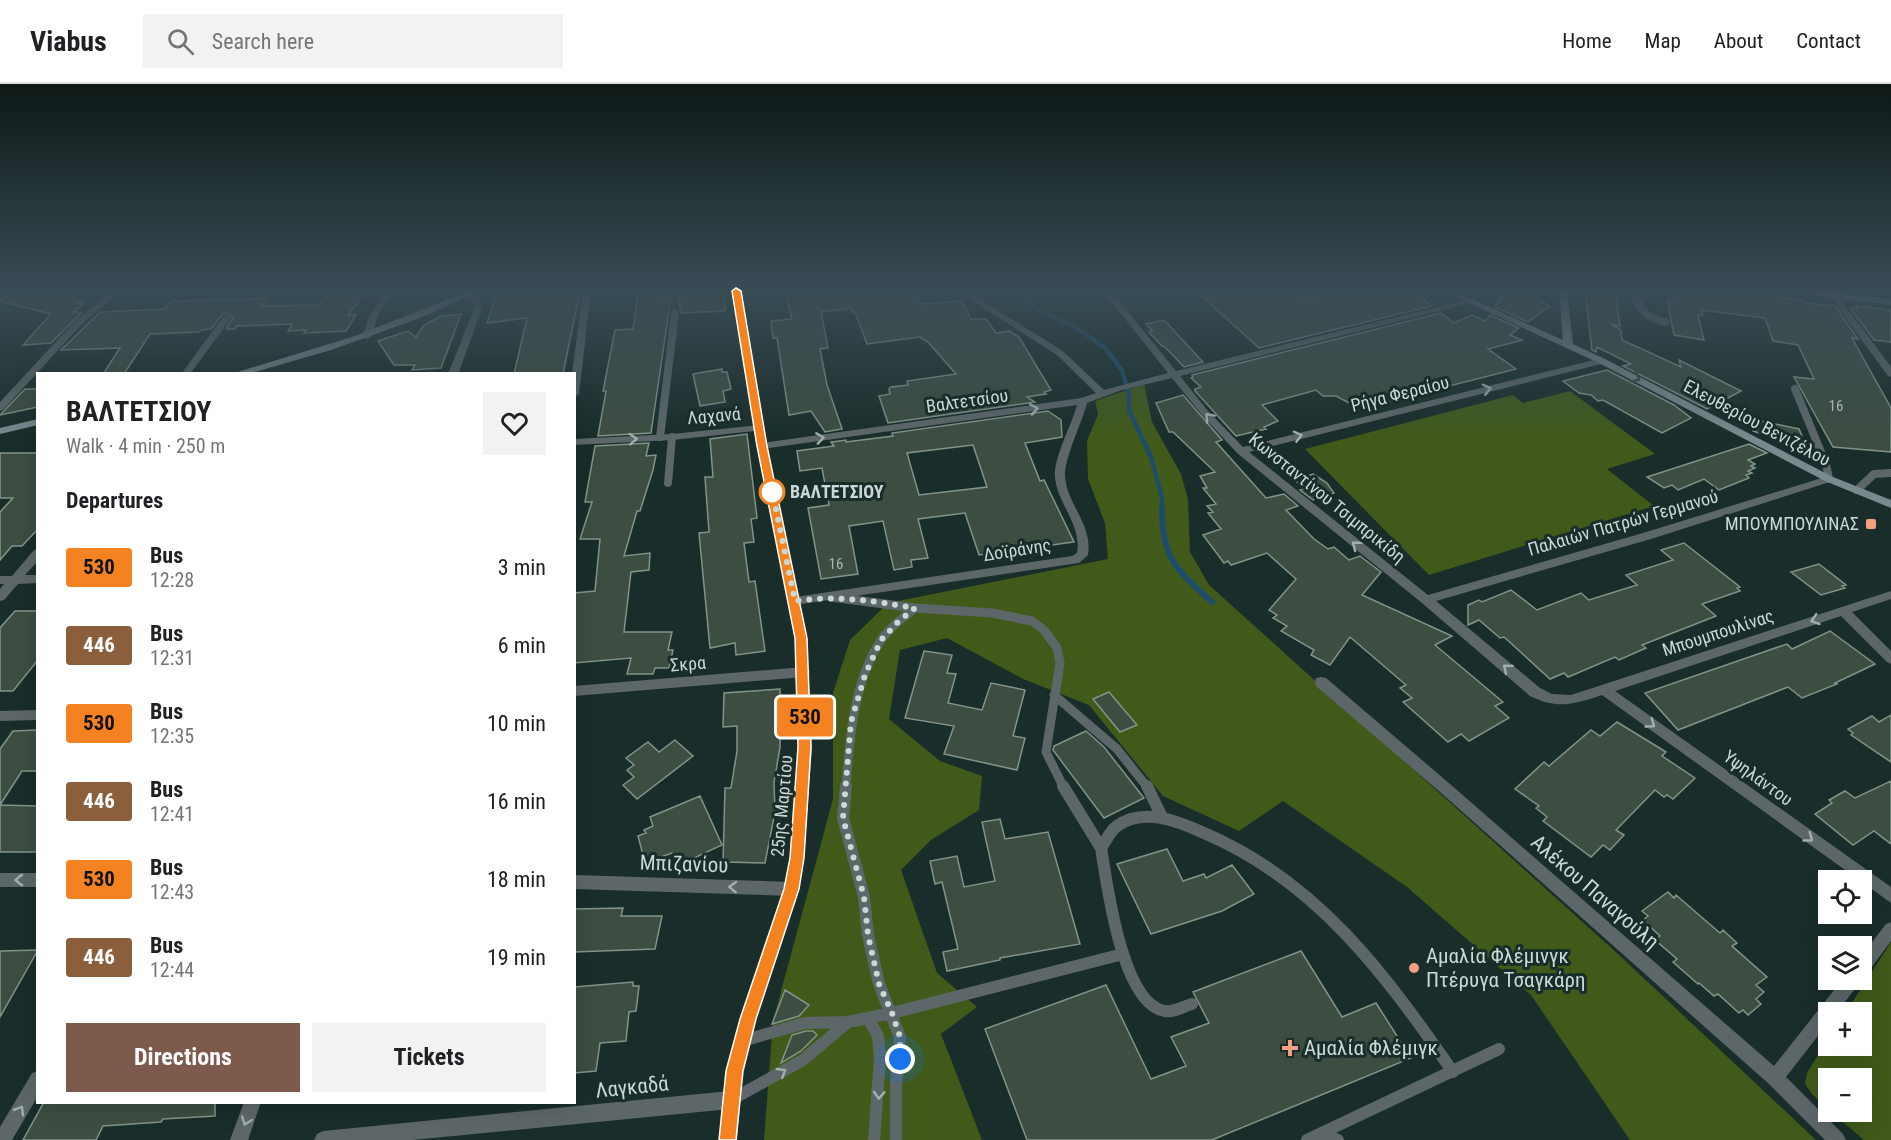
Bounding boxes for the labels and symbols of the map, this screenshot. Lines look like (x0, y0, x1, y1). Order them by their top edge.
street label: Ρήγα Φεραίου (1349, 371, 1451, 416)
one-way arrow (1630, 371, 1640, 382)
street label: Ελευθερίου Βενιζέλου (1680, 375, 1834, 470)
street label: Βαλτετσίου (925, 384, 1009, 417)
one-way arrow (1482, 384, 1492, 397)
house number: 16 (1829, 397, 1843, 415)
street label: Λαχανά (686, 403, 742, 428)
one-way arrow (1030, 403, 1039, 415)
one-way arrow (1205, 414, 1216, 424)
street label: Κωνσταντίνου Τσιμπρικίδη (1245, 428, 1410, 567)
one-way arrow (1293, 431, 1303, 444)
one-way arrow (628, 432, 637, 445)
one-way arrow (816, 433, 825, 445)
marker: ΒΑΛΤΕΤΣΙΟΥ (759, 479, 785, 505)
place label: ΒΑΛΤΕΤΣΙΟΥ (790, 481, 884, 502)
street label: Παλαιών Πατρών Γερμανού (1525, 485, 1721, 560)
place label: ΜΠΟΥΜΠΟΥΛΙΝΑΣ (1725, 513, 1859, 534)
marker: ΜΠΟΥΜΠΟΥΛΙΝΑΣ (1864, 517, 1878, 531)
street label: Δοϊράνης (981, 534, 1052, 565)
one-way arrow (1352, 541, 1363, 552)
house number: 16 (829, 555, 843, 573)
street label: Μπουμπουλίνας (1660, 605, 1776, 660)
one-way arrow (1810, 613, 1821, 625)
street label: Σκρα (669, 651, 707, 676)
one-way arrow (1503, 664, 1514, 675)
line badge: 530 (770, 698, 840, 736)
one-way arrow (1645, 717, 1656, 728)
street label: Υψηλάντου (1720, 745, 1797, 810)
street label: 25ης Μαρτίου (767, 754, 796, 858)
street label: Αλέκου Παναγούλη (1526, 830, 1664, 954)
one-way arrow (1803, 830, 1814, 841)
street label: Μπιζανίου (639, 850, 729, 878)
one-way arrow (14, 874, 23, 886)
one-way arrow (729, 881, 738, 893)
place label: Αμαλία Φλέμινγκ Πτέρυγα Τσαγκάρη (1426, 944, 1585, 992)
marker: Αμαλία Φλέμινγκ Πτέρυγα Τσαγκάρη (1407, 961, 1421, 975)
place label: Αμαλία Φλέμιγκ (1304, 1036, 1438, 1060)
marker: Αμαλία Φλέμιγκ (1281, 1039, 1299, 1057)
your location (885, 1044, 915, 1074)
one-way arrow (776, 1068, 786, 1080)
street label: Λαγκαδά (594, 1071, 670, 1103)
one-way arrow (872, 1090, 885, 1099)
one-way arrow (13, 1106, 24, 1116)
one-way arrow (240, 1115, 253, 1126)

